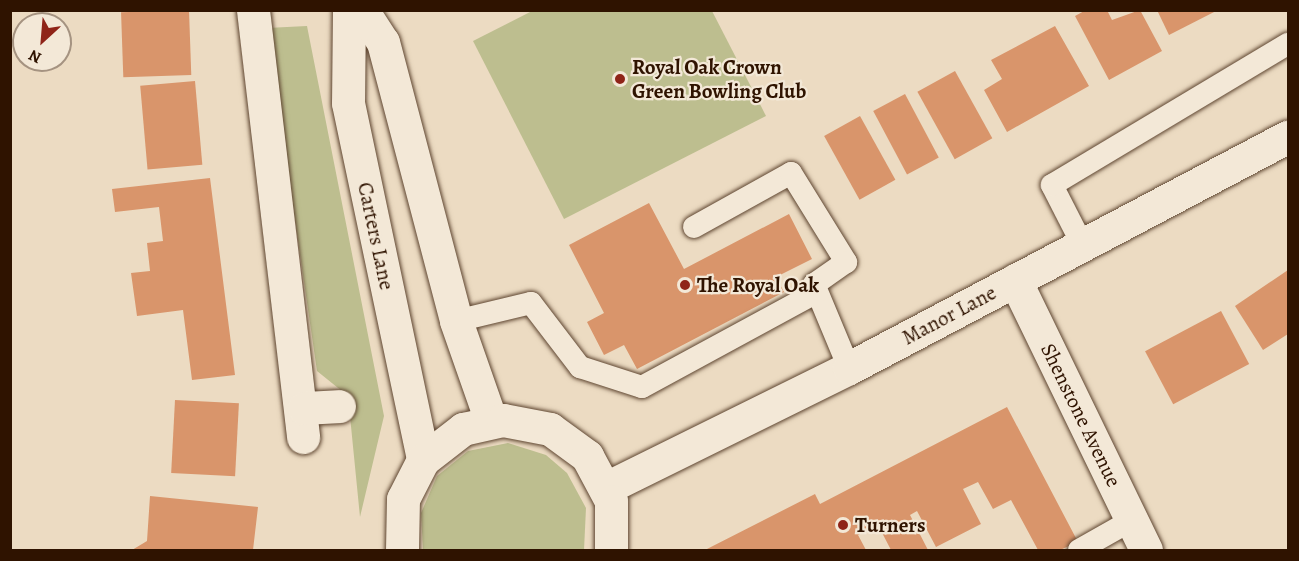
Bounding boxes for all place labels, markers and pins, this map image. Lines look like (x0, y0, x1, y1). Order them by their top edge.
place label: Royal Oak Crown Green Bowling Club (632, 54, 806, 104)
marker: Royal Oak Crown Green Bowling Club (613, 72, 627, 86)
place label: The Royal Oak (697, 272, 819, 298)
marker: The Royal Oak (678, 278, 692, 292)
place label: Turners (855, 512, 926, 538)
marker: Turners (836, 518, 850, 532)

